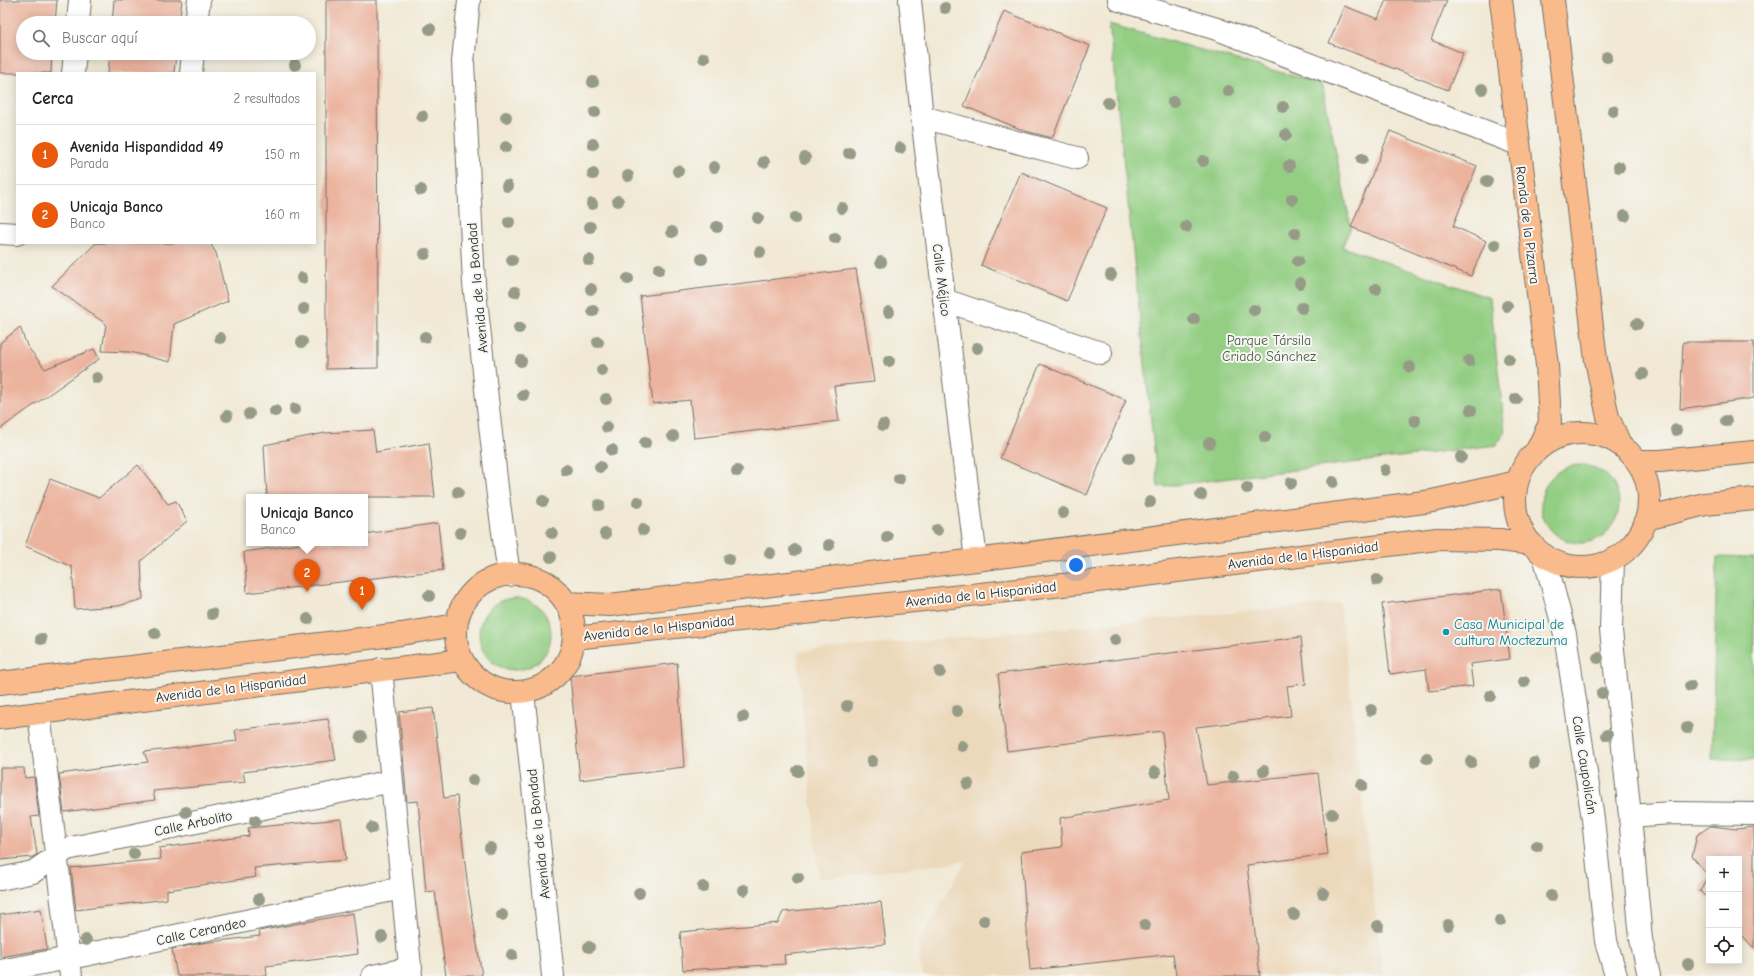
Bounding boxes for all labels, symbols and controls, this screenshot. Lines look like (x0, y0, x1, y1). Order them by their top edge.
search box (16, 16, 316, 60)
icon: search (30, 27, 52, 49)
text: Buscar aquí (62, 29, 138, 47)
text: Cerca (32, 89, 74, 108)
text: 2 resultados (233, 91, 300, 106)
text: Avenida Hispandidad 49 (70, 138, 224, 156)
text: 1 (42, 147, 48, 162)
text: 150 m (265, 147, 300, 162)
text: Parada (70, 156, 109, 171)
street label: Ronda de la Pizarra (1512, 165, 1543, 285)
text: Unicaja Banco (70, 198, 163, 216)
text: 2 (42, 207, 48, 222)
text: 160 m (265, 207, 300, 222)
text: Banco (70, 216, 105, 231)
street label: Avenida de la Bondad (463, 222, 492, 354)
street label: Calle Méjico (929, 243, 954, 317)
park label: Parque Társila Criado Sánchez (1222, 332, 1316, 365)
popup (246, 494, 368, 546)
text: Unicaja Banco (260, 504, 354, 522)
text: Banco (260, 522, 296, 537)
street label: Avenida de la Hispanidad (1227, 538, 1379, 573)
your location (1066, 555, 1086, 575)
pin: 2 (294, 559, 320, 592)
pin: 1 (349, 577, 375, 610)
street label: Avenida de la Hispanidad (905, 578, 1057, 611)
street label: Avenida de la Hispanidad (583, 612, 735, 645)
place label: Casa Municipal de cultura Moctezuma (1454, 616, 1568, 649)
marker: Casa Municipal de cultura Moctezuma (1441, 627, 1451, 637)
street label: Avenida de la Hispanidad (155, 671, 307, 706)
street label: Calle Caupolicán (1568, 715, 1601, 816)
street label: Avenida de la Bondad (523, 768, 554, 900)
street label: Calle Arbolito (152, 807, 234, 840)
map controls (1706, 856, 1742, 964)
button: + (1706, 856, 1742, 892)
button: − (1706, 892, 1742, 928)
street label: Calle Cerandeo (155, 914, 248, 949)
button: locate (1706, 928, 1742, 964)

